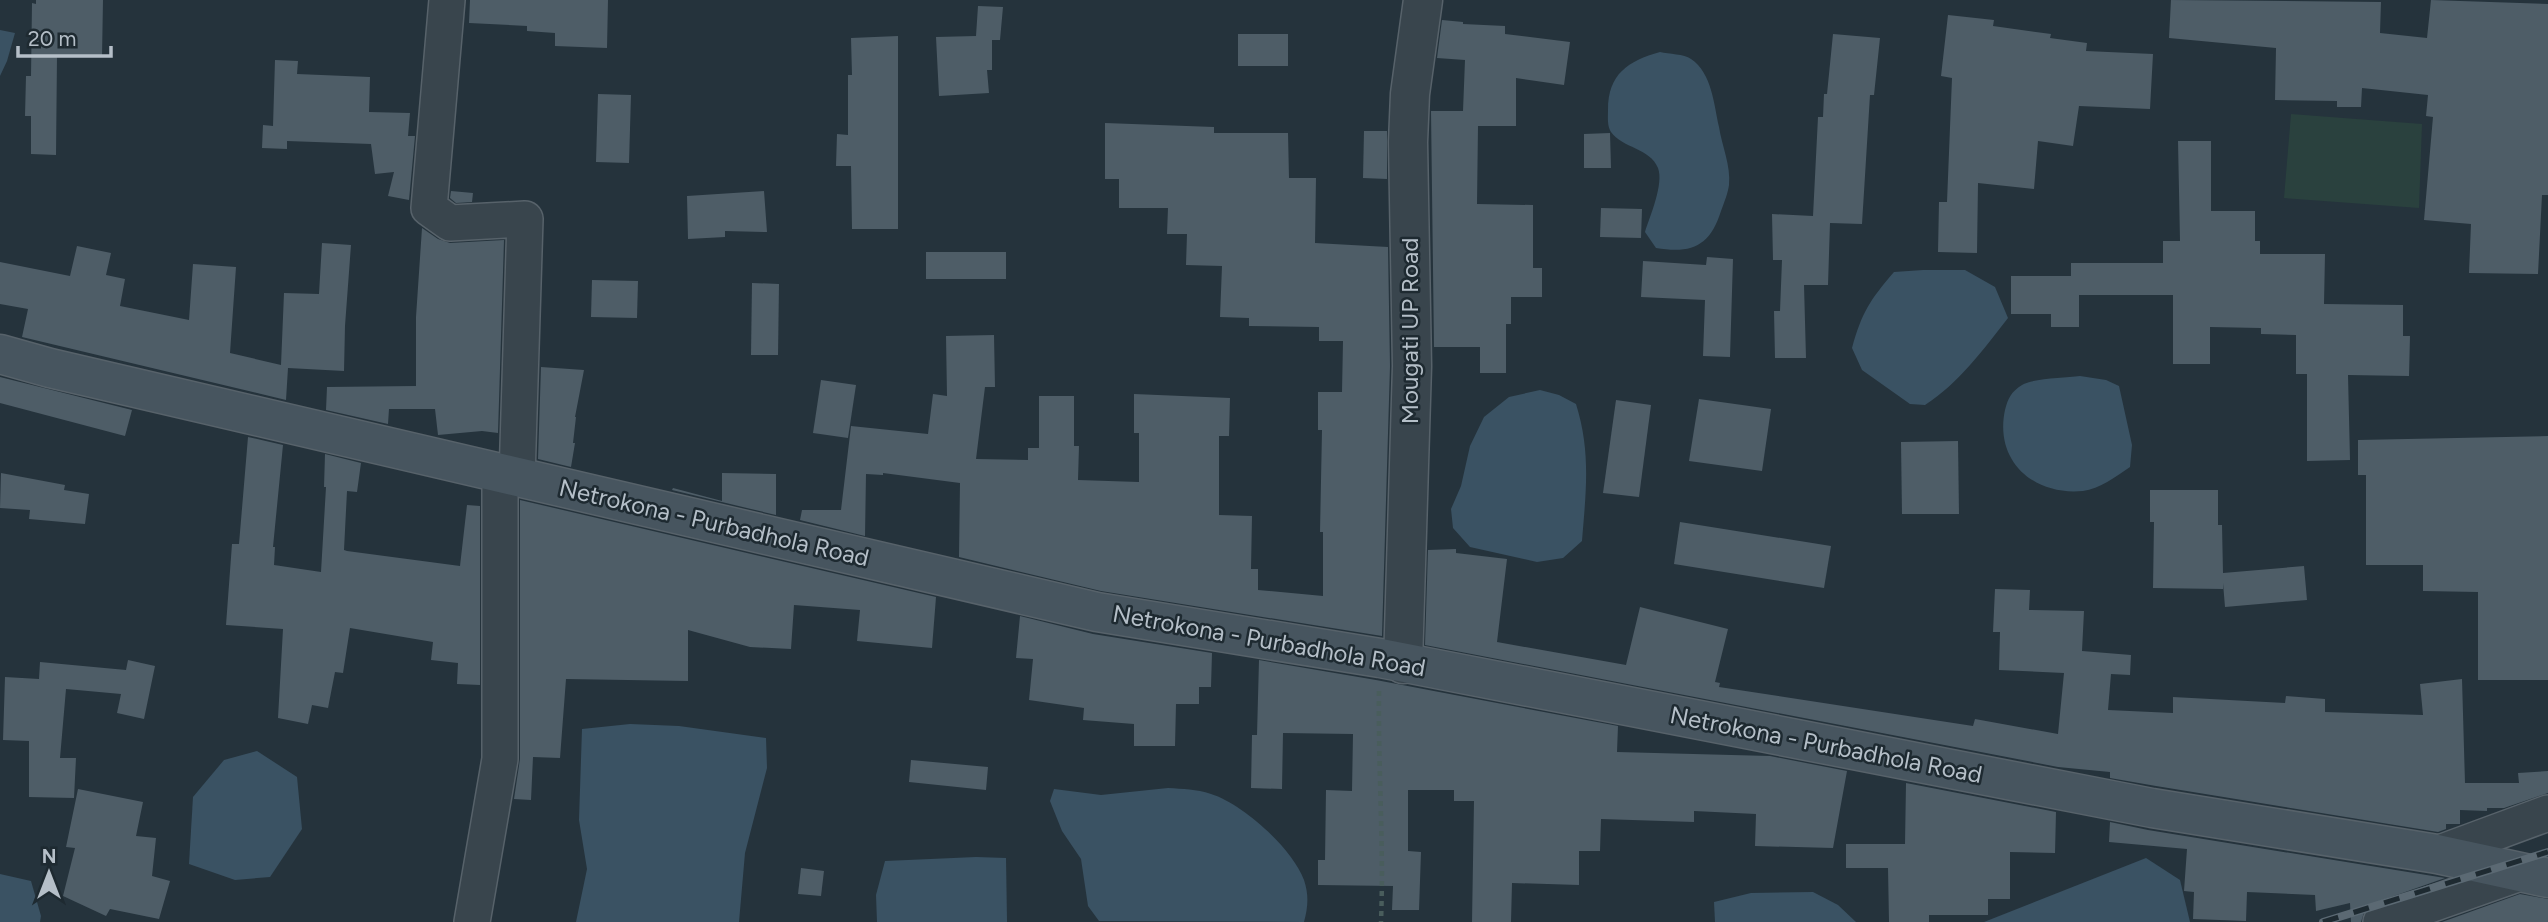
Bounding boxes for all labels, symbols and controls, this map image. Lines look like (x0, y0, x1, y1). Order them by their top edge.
scale bar (18, 14, 110, 58)
text: 20 m (28, 26, 76, 51)
street label: Mougati UP Road (1395, 238, 1424, 424)
street label: Netrokona - Purbadhola Road (556, 473, 872, 572)
street label: Netrokona - Purbadhola Road (1110, 599, 1428, 682)
street label: Netrokona - Purbadhola Road (1668, 700, 1985, 789)
north arrow (14, 838, 84, 908)
text: N (42, 845, 56, 868)

